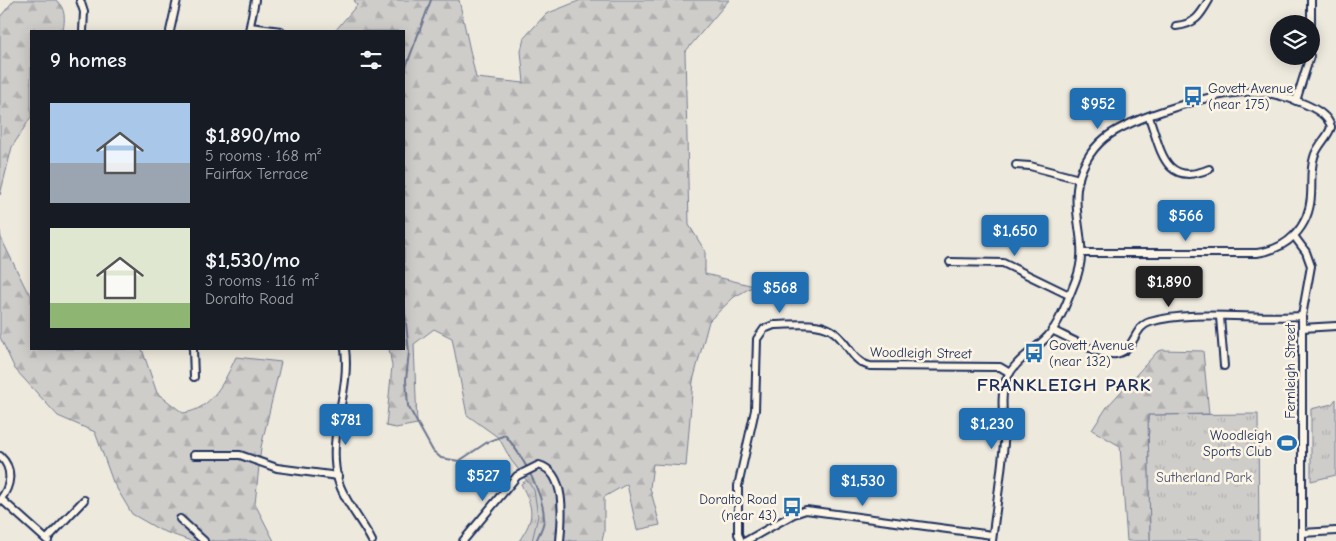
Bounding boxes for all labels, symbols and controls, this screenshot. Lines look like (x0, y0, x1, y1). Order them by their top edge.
map controls (1270, 15, 1320, 65)
button: layers (1270, 15, 1320, 65)
icon: filters (357, 46, 385, 74)
text: 9 homes (50, 48, 126, 72)
place label: Govett Avenue (near 175) (1208, 80, 1293, 113)
bus stop icon: Govett Avenue (near 175) (1182, 85, 1204, 107)
pin: $952 (1068, 88, 1128, 130)
text: $952 (1081, 95, 1115, 113)
icon: home (90, 123, 150, 183)
text: $1,890/mo (205, 123, 300, 147)
text: 5 rooms · 168 m² (205, 147, 321, 165)
text: Fairfax Terrace (205, 165, 308, 183)
pin: $566 (1156, 200, 1216, 242)
text: $566 (1169, 207, 1203, 225)
pin: $1,650 (974, 214, 1056, 257)
text: $1,650 (993, 222, 1038, 240)
icon: home (90, 248, 150, 308)
text: $1,530/mo (205, 248, 300, 272)
pin: $1,890 (1128, 266, 1210, 308)
text: 3 rooms · 116 m² (205, 272, 319, 290)
pin: $568 (750, 272, 810, 314)
text: $1,890 (1147, 273, 1191, 291)
text: $568 (763, 279, 797, 297)
text: Doralto Road (205, 290, 294, 308)
street label: Fernleigh Street (1282, 322, 1299, 419)
place label: Govett Avenue (near 132) (1049, 337, 1134, 370)
bus stop icon: Govett Avenue (near 132) (1023, 342, 1045, 364)
street label: Woodleigh Street (870, 344, 973, 362)
district label: FRANKLEIGH PARK (977, 374, 1151, 396)
pin: $781 (316, 404, 376, 446)
pin: $1,230 (951, 408, 1033, 450)
text: $781 (331, 411, 361, 429)
text: $1,230 (970, 415, 1014, 433)
place label: Woodleigh Sports Club (1203, 427, 1272, 460)
sports icon: Woodleigh Sports Club (1276, 432, 1298, 454)
pin: $527 (453, 460, 513, 502)
pin: $1,530 (822, 464, 904, 507)
text: $527 (466, 467, 500, 485)
park label: Sutherland Park (1156, 469, 1252, 486)
text: $1,530 (841, 472, 885, 490)
place label: Doralto Road (near 43) (699, 491, 777, 524)
bus stop icon: Doralto Road (near 43) (781, 496, 803, 518)

